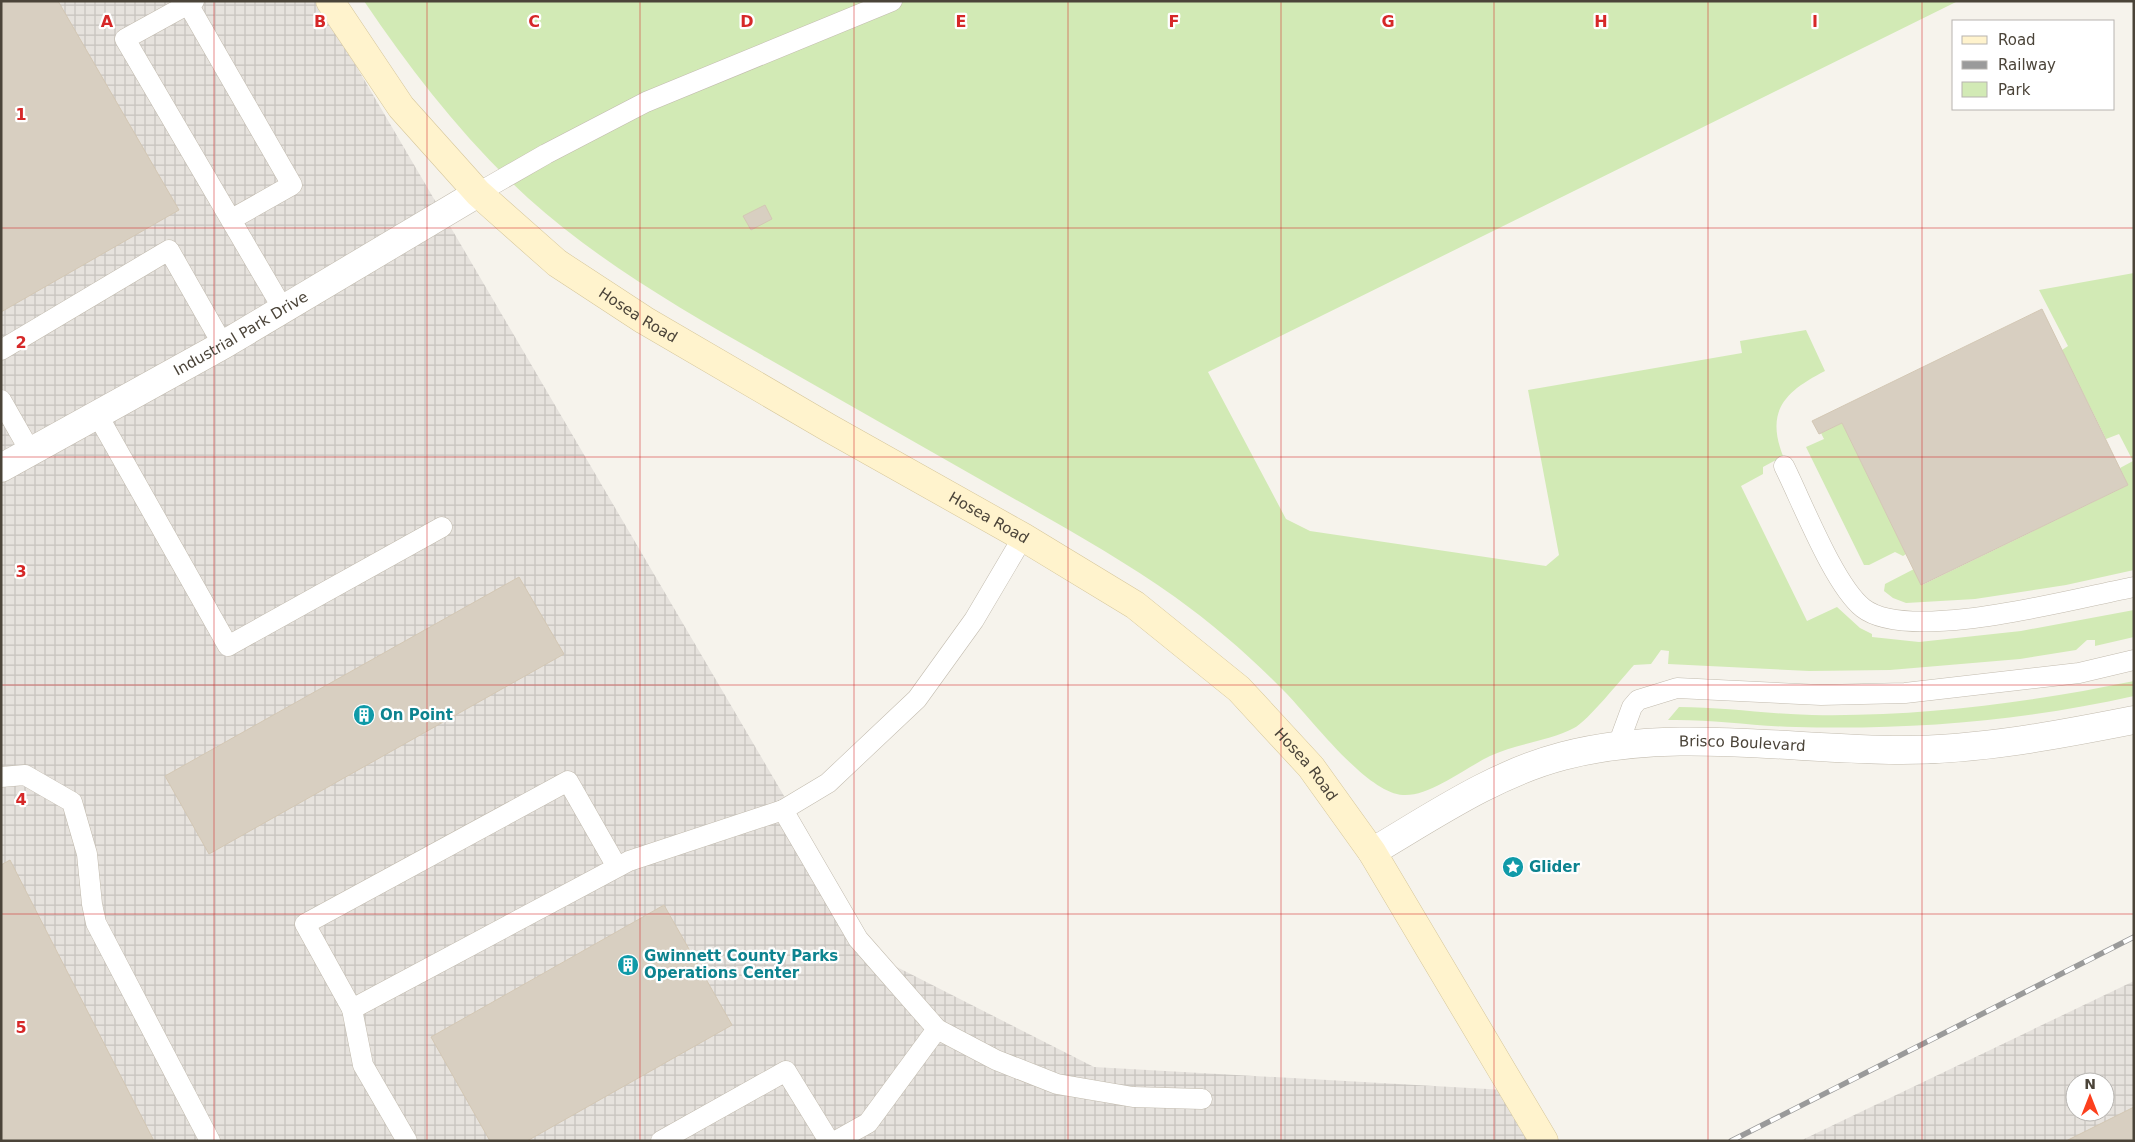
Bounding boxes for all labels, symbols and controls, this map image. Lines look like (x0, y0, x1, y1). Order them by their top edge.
text: A (101, 12, 114, 31)
text: B (314, 12, 326, 31)
text: C (528, 12, 540, 31)
text: D (740, 12, 754, 31)
text: E (956, 12, 966, 31)
text: F (1169, 12, 1179, 31)
text: G (1381, 12, 1395, 31)
text: H (1594, 12, 1608, 31)
text: I (1812, 12, 1818, 31)
legend (1952, 20, 2115, 110)
text: Road (1998, 31, 2036, 49)
text: Railway (1998, 56, 2056, 74)
text: Park (1998, 81, 2031, 99)
text: 1 (15, 105, 27, 124)
street label: Hosea Road (595, 284, 681, 346)
street label: Industrial Park Drive (171, 287, 311, 380)
text: 2 (15, 333, 27, 352)
street label: Hosea Road (945, 488, 1032, 547)
text: 3 (15, 562, 27, 581)
building icon: On Point (352, 703, 376, 727)
place label: On Point (380, 706, 453, 724)
street label: Hosea Road (1271, 724, 1341, 804)
street label: Brisco Boulevard (1679, 732, 1806, 755)
text: 4 (15, 790, 27, 809)
place icon: Glider (1501, 855, 1525, 879)
place label: Glider (1529, 858, 1581, 876)
place label: Gwinnett County Parks Operations Center (644, 947, 838, 982)
building icon: Gwinnett County Parks Operations Center (616, 953, 640, 977)
text: 5 (15, 1018, 27, 1037)
north arrow (2065, 1072, 2115, 1122)
text: N (2084, 1076, 2096, 1092)

